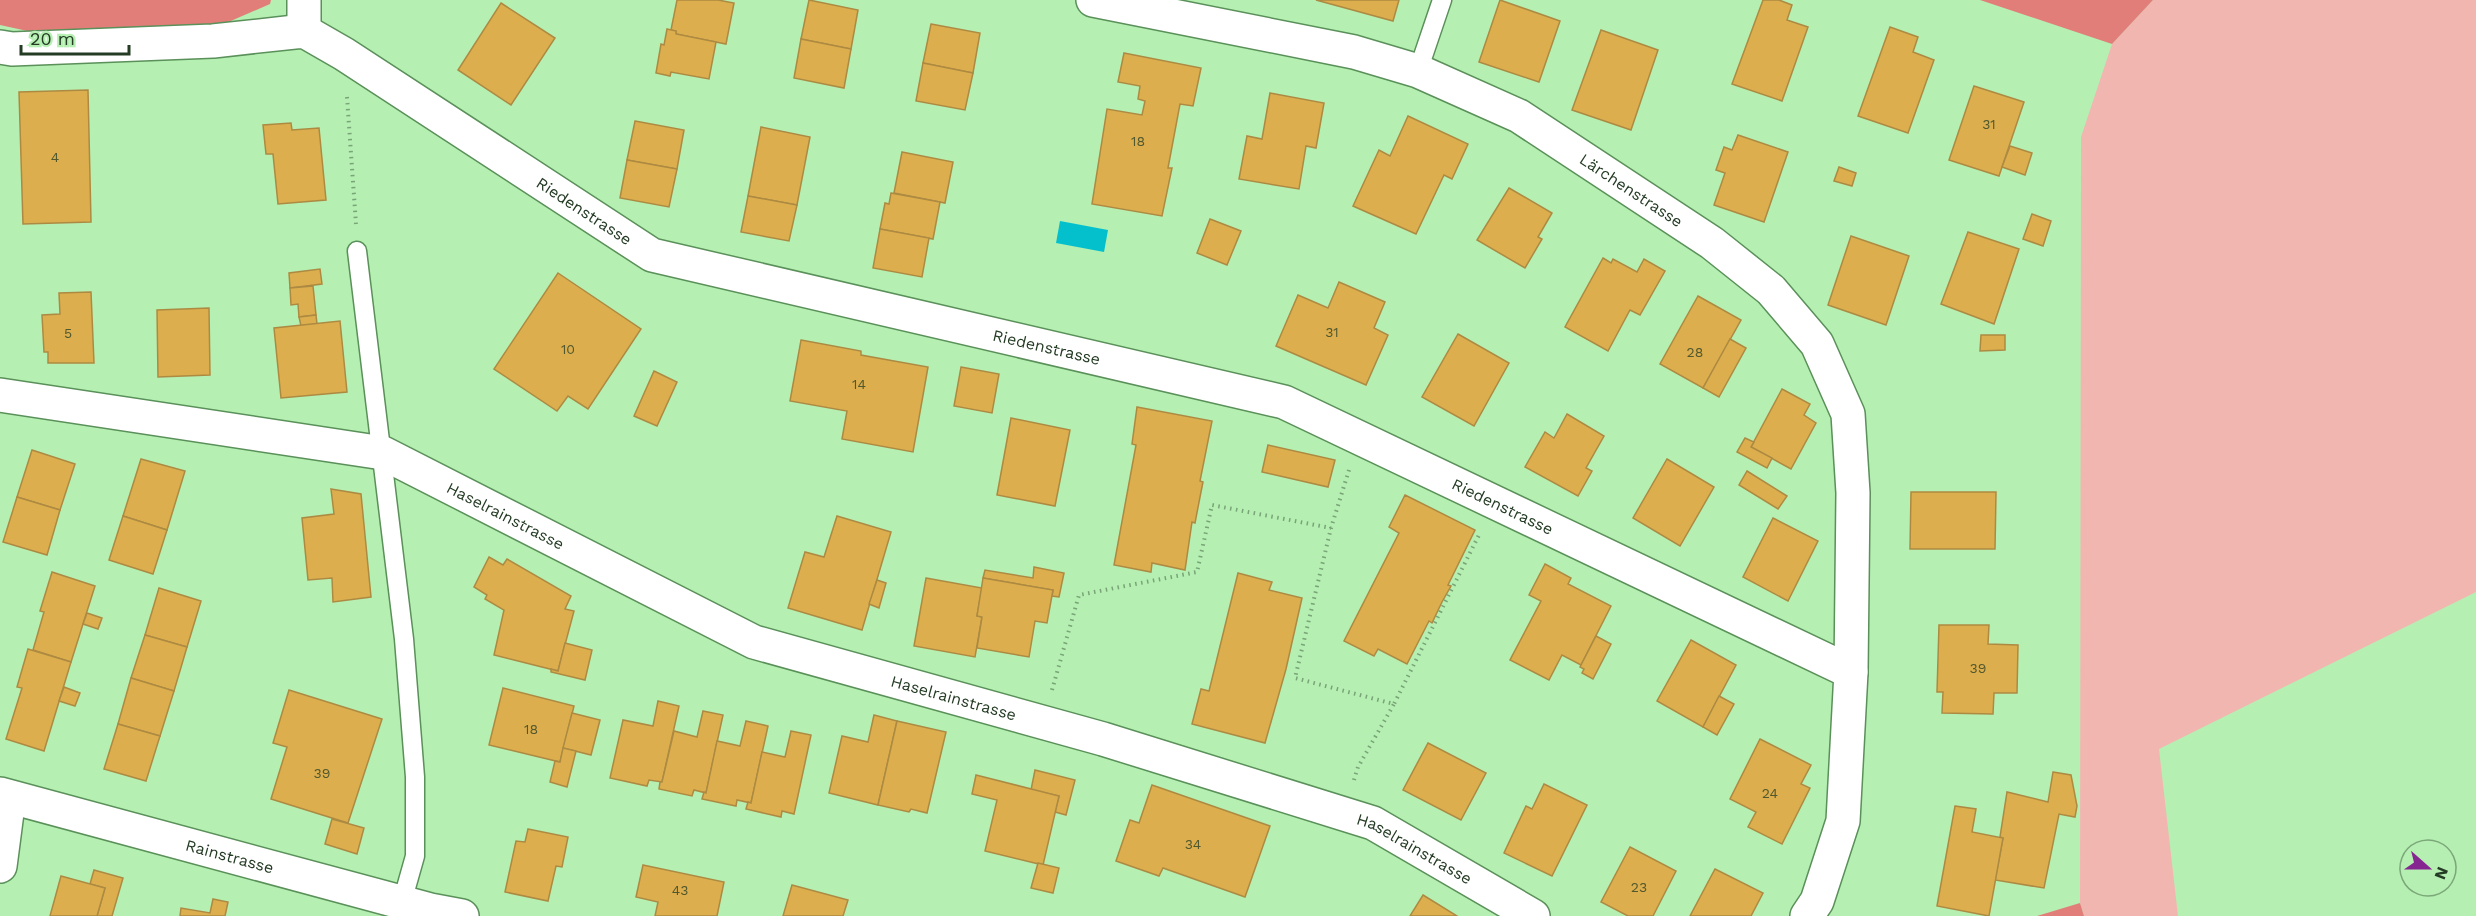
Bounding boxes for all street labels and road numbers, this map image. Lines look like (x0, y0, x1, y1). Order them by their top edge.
street label: Lärchenstrasse (1576, 149, 1687, 231)
street label: Riedenstrasse (533, 173, 636, 249)
street label: Riedenstrasse (991, 325, 1102, 368)
street label: Riedenstrasse (1449, 474, 1556, 538)
street label: Haselrainstrasse (444, 478, 568, 553)
street label: Haselrainstrasse (889, 671, 1019, 724)
street label: Haselrainstrasse (1354, 809, 1475, 888)
street label: Rainstrasse (184, 835, 276, 877)

